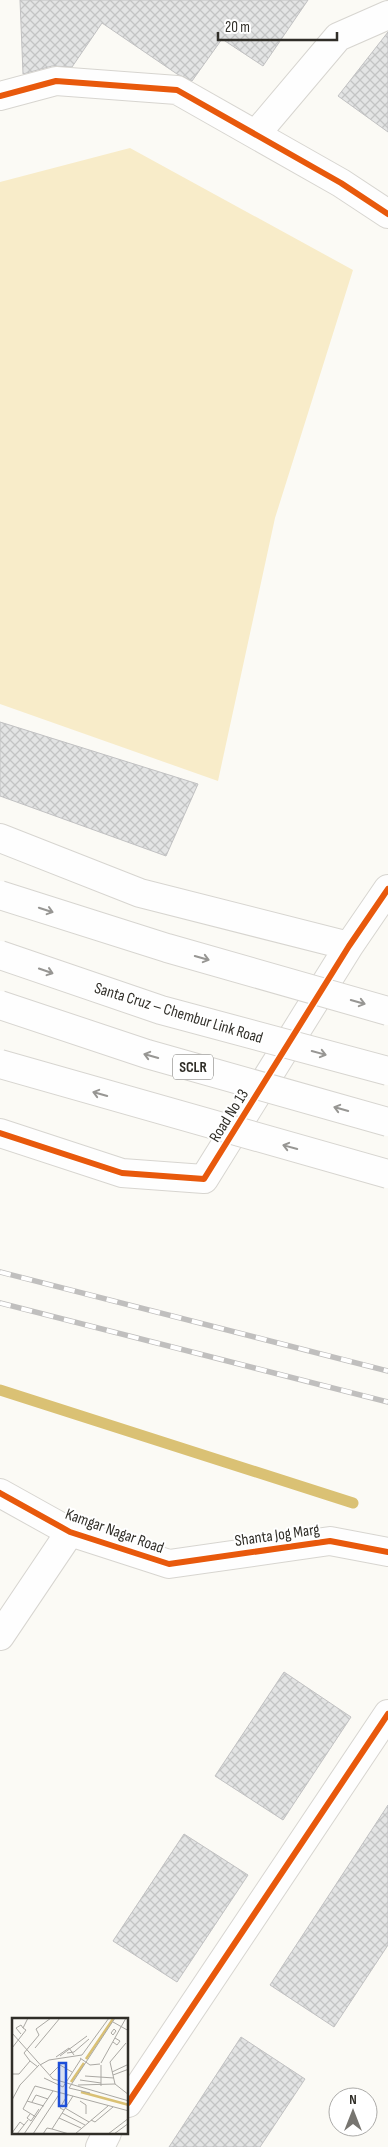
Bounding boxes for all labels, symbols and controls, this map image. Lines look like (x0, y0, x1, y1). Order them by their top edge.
scale bar (218, 10, 337, 42)
text: 20 m (225, 18, 250, 37)
one-way arrow (38, 906, 54, 915)
one-way arrow (193, 954, 209, 964)
one-way arrow (38, 967, 53, 976)
street label: Santa Cruz – Chembur Link Road (92, 979, 265, 1048)
one-way arrow (350, 998, 366, 1008)
one-way arrow (311, 1048, 327, 1058)
one-way arrow (143, 1050, 159, 1060)
road number: SCLR (173, 1054, 213, 1080)
street label: Road No 13 (206, 1086, 253, 1146)
one-way arrow (93, 1088, 109, 1098)
one-way arrow (333, 1104, 349, 1113)
one-way arrow (283, 1141, 299, 1151)
street label: Kamgar Nagar Road (63, 1505, 166, 1558)
street label: Shanta Jog Marg (234, 1520, 321, 1551)
inset map (12, 2018, 129, 2134)
north arrow (328, 2087, 378, 2137)
text: N (349, 2091, 357, 2108)

